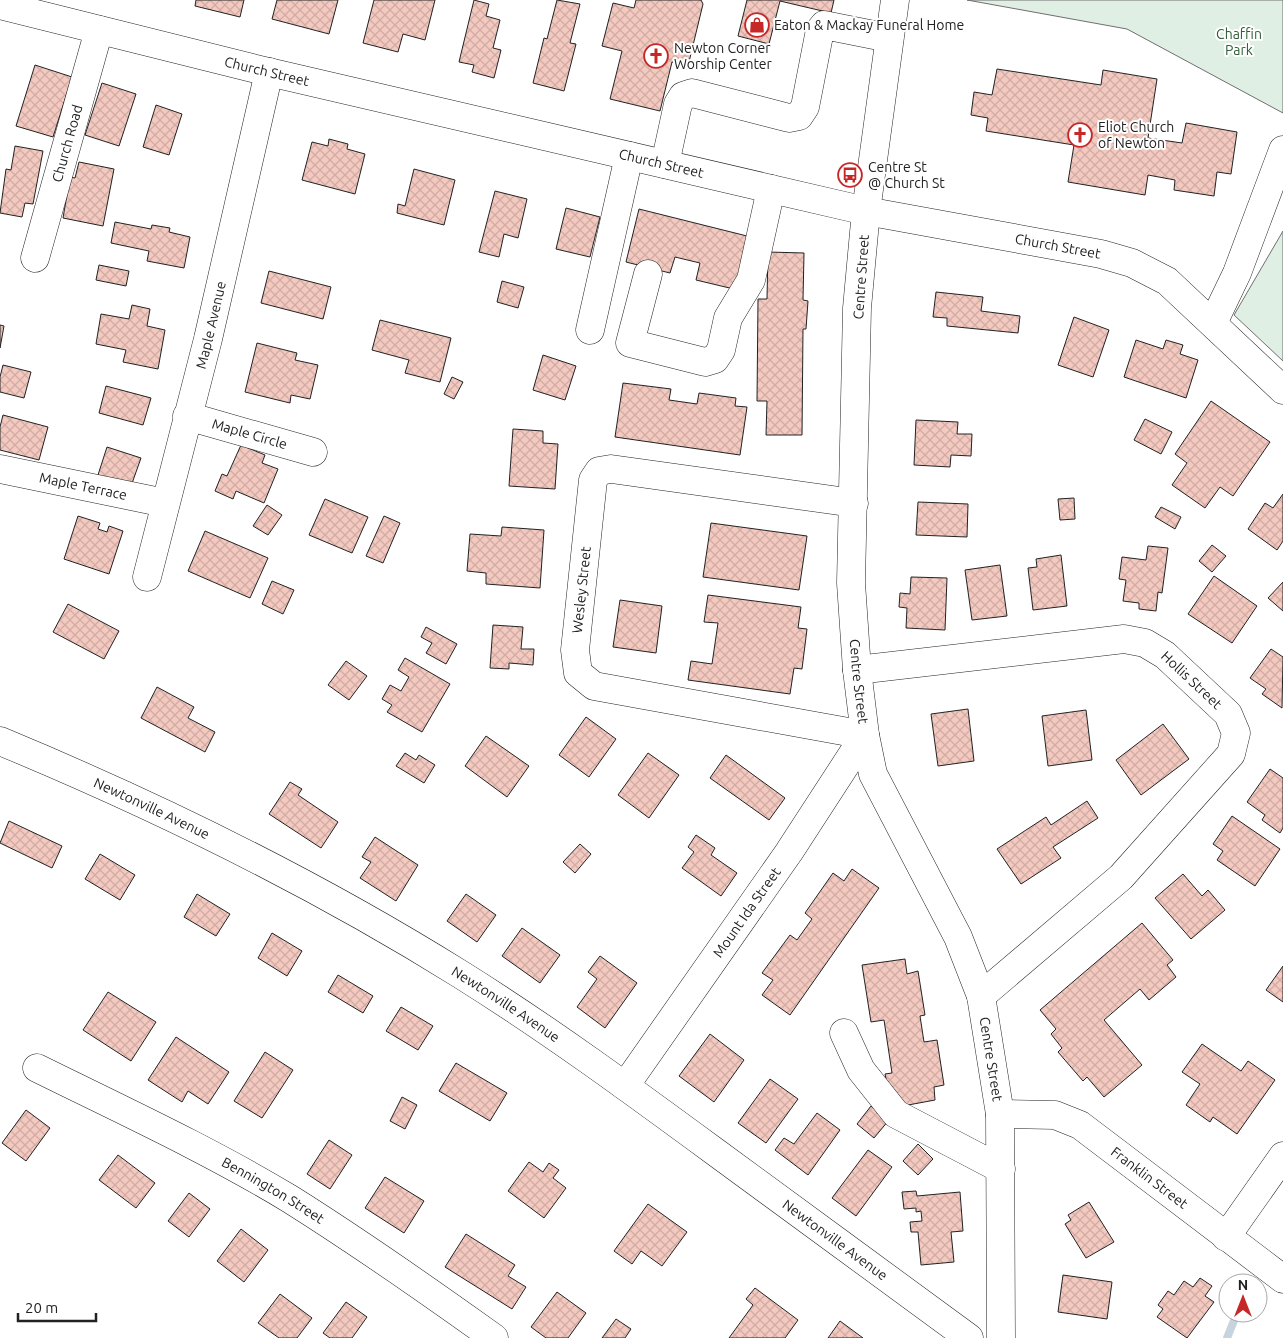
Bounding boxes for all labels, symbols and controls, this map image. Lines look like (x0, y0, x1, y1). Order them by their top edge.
shop icon: Eaton & Mackay Funeral Home (744, 12, 770, 38)
place label: Eaton & Mackay Funeral Home (774, 17, 964, 33)
park label: Chaffin Park (1216, 26, 1262, 58)
place label: Newton Corner Worship Center (674, 40, 773, 72)
church icon: Newton Corner Worship Center (643, 43, 669, 69)
street label: Church Street (223, 53, 311, 89)
street label: Church Road (49, 103, 86, 184)
place label: Eliot Church of Newton (1098, 119, 1174, 151)
church icon: Eliot Church of Newton (1067, 122, 1093, 148)
street label: Church Street (617, 146, 706, 181)
place label: Centre St @ Church St (868, 159, 945, 191)
bus stop icon: Centre St @ Church St (837, 162, 863, 188)
street label: Church Street (1014, 230, 1102, 262)
street label: Centre Street (850, 233, 872, 320)
street label: Maple Avenue (193, 280, 229, 370)
street label: Maple Circle (210, 416, 289, 452)
street label: Maple Terrace (38, 469, 128, 503)
street label: Wesley Street (569, 545, 594, 634)
street label: Centre Street (847, 638, 872, 725)
street label: Hollis Street (1158, 648, 1226, 712)
street label: Newtonville Avenue (91, 774, 212, 842)
street label: Mount Ida Street (710, 864, 784, 961)
street label: Newtonville Avenue (449, 963, 563, 1045)
street label: Centre Street (976, 1016, 1006, 1103)
street label: Franklin Street (1108, 1143, 1191, 1212)
street label: Bennington Street (219, 1154, 328, 1227)
street label: Newtonville Avenue (780, 1196, 891, 1284)
north arrow (1218, 1273, 1268, 1323)
text: N (1238, 1277, 1248, 1293)
scale bar (18, 1290, 95, 1322)
text: 20 m (25, 1299, 58, 1316)

